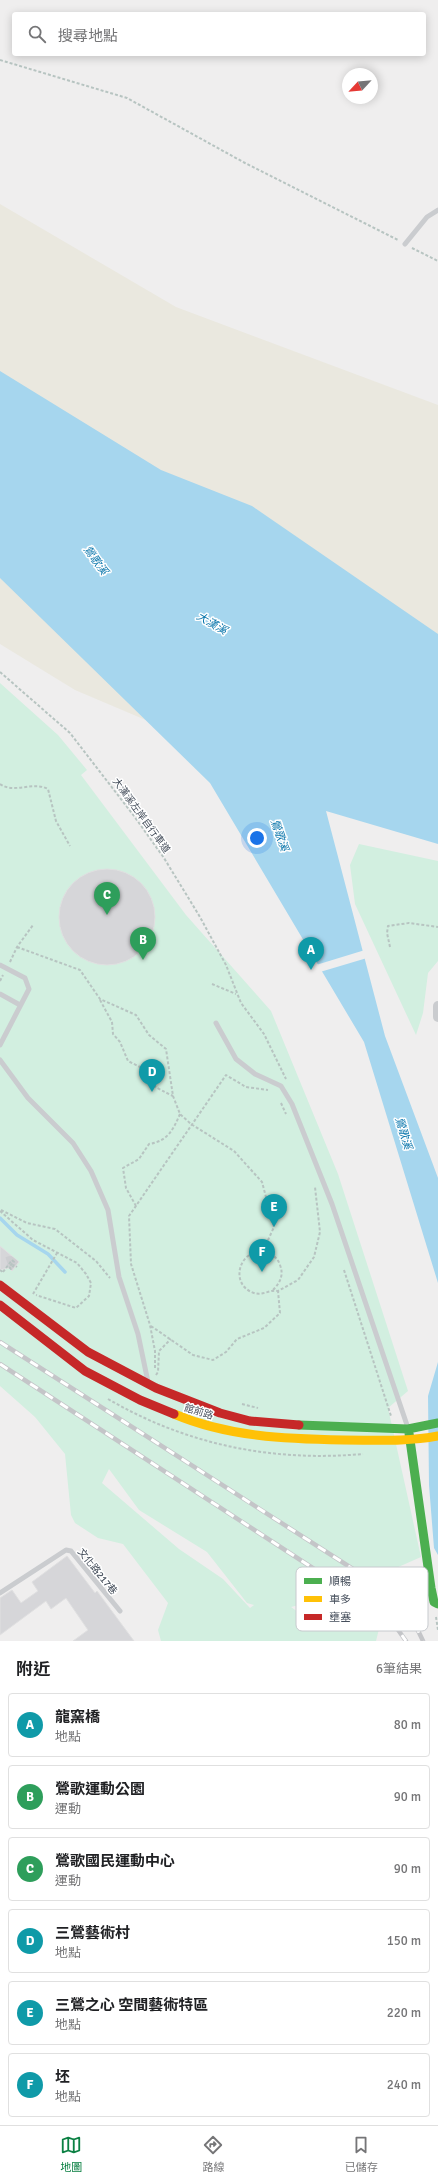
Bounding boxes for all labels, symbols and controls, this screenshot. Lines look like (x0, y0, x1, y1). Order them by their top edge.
search box (12, 12, 426, 56)
icon: search (26, 23, 48, 45)
text: 搜尋地點 (58, 27, 118, 45)
north arrow (342, 68, 378, 104)
water label: 鶯歌溪 (81, 543, 112, 579)
water label: 大漢溪 (194, 610, 231, 638)
street label: 大漢溪左岸自行車道 (110, 776, 172, 856)
water label: 鶯歌溪 (268, 817, 292, 855)
your location (247, 828, 267, 848)
pin: C (94, 882, 120, 915)
pin: B (130, 927, 156, 960)
pin: A (298, 937, 324, 970)
pin: D (139, 1059, 165, 1092)
water label: 鶯歌溪 (392, 1115, 415, 1153)
pin: E (261, 1194, 287, 1227)
pin: F (249, 1239, 275, 1272)
street label: 館前路 (183, 1402, 215, 1422)
street label: 文化路217巷 (75, 1546, 120, 1597)
legend (296, 1567, 428, 1631)
text: 順暢 (329, 1575, 351, 1588)
text: 車多 (329, 1593, 351, 1606)
text: 壅塞 (329, 1611, 351, 1624)
text: 附近 (16, 1659, 50, 1680)
text: 6筆結果 (376, 1661, 422, 1677)
text: 龍窯橋 (55, 1708, 100, 1726)
text: A (26, 1717, 34, 1733)
text: 80 m (394, 1717, 421, 1733)
text: 地點 (55, 1729, 81, 1745)
text: 鶯歌運動公園 (55, 1780, 145, 1798)
text: B (26, 1789, 34, 1805)
text: 90 m (394, 1789, 421, 1805)
text: 運動 (55, 1801, 81, 1817)
text: 鶯歌國民運動中心 (55, 1852, 175, 1870)
text: C (26, 1861, 34, 1877)
text: 90 m (394, 1861, 421, 1877)
text: 運動 (55, 1873, 81, 1889)
text: 三鶯藝術村 (55, 1924, 130, 1942)
text: D (26, 1933, 34, 1949)
text: 150 m (387, 1933, 421, 1949)
text: 地點 (55, 1945, 81, 1961)
text: 三鶯之心 空間藝術特區 (55, 1996, 208, 2014)
text: E (26, 2005, 34, 2021)
text: 220 m (387, 2005, 421, 2021)
text: 地點 (55, 2017, 81, 2033)
text: 坯 (55, 2068, 70, 2086)
text: F (27, 2077, 33, 2093)
text: 240 m (387, 2077, 421, 2093)
text: 地點 (55, 2089, 81, 2105)
tab: 地圖 (60, 2134, 82, 2174)
tab: 路線 (202, 2134, 224, 2174)
tab: 已儲存 (345, 2134, 378, 2174)

